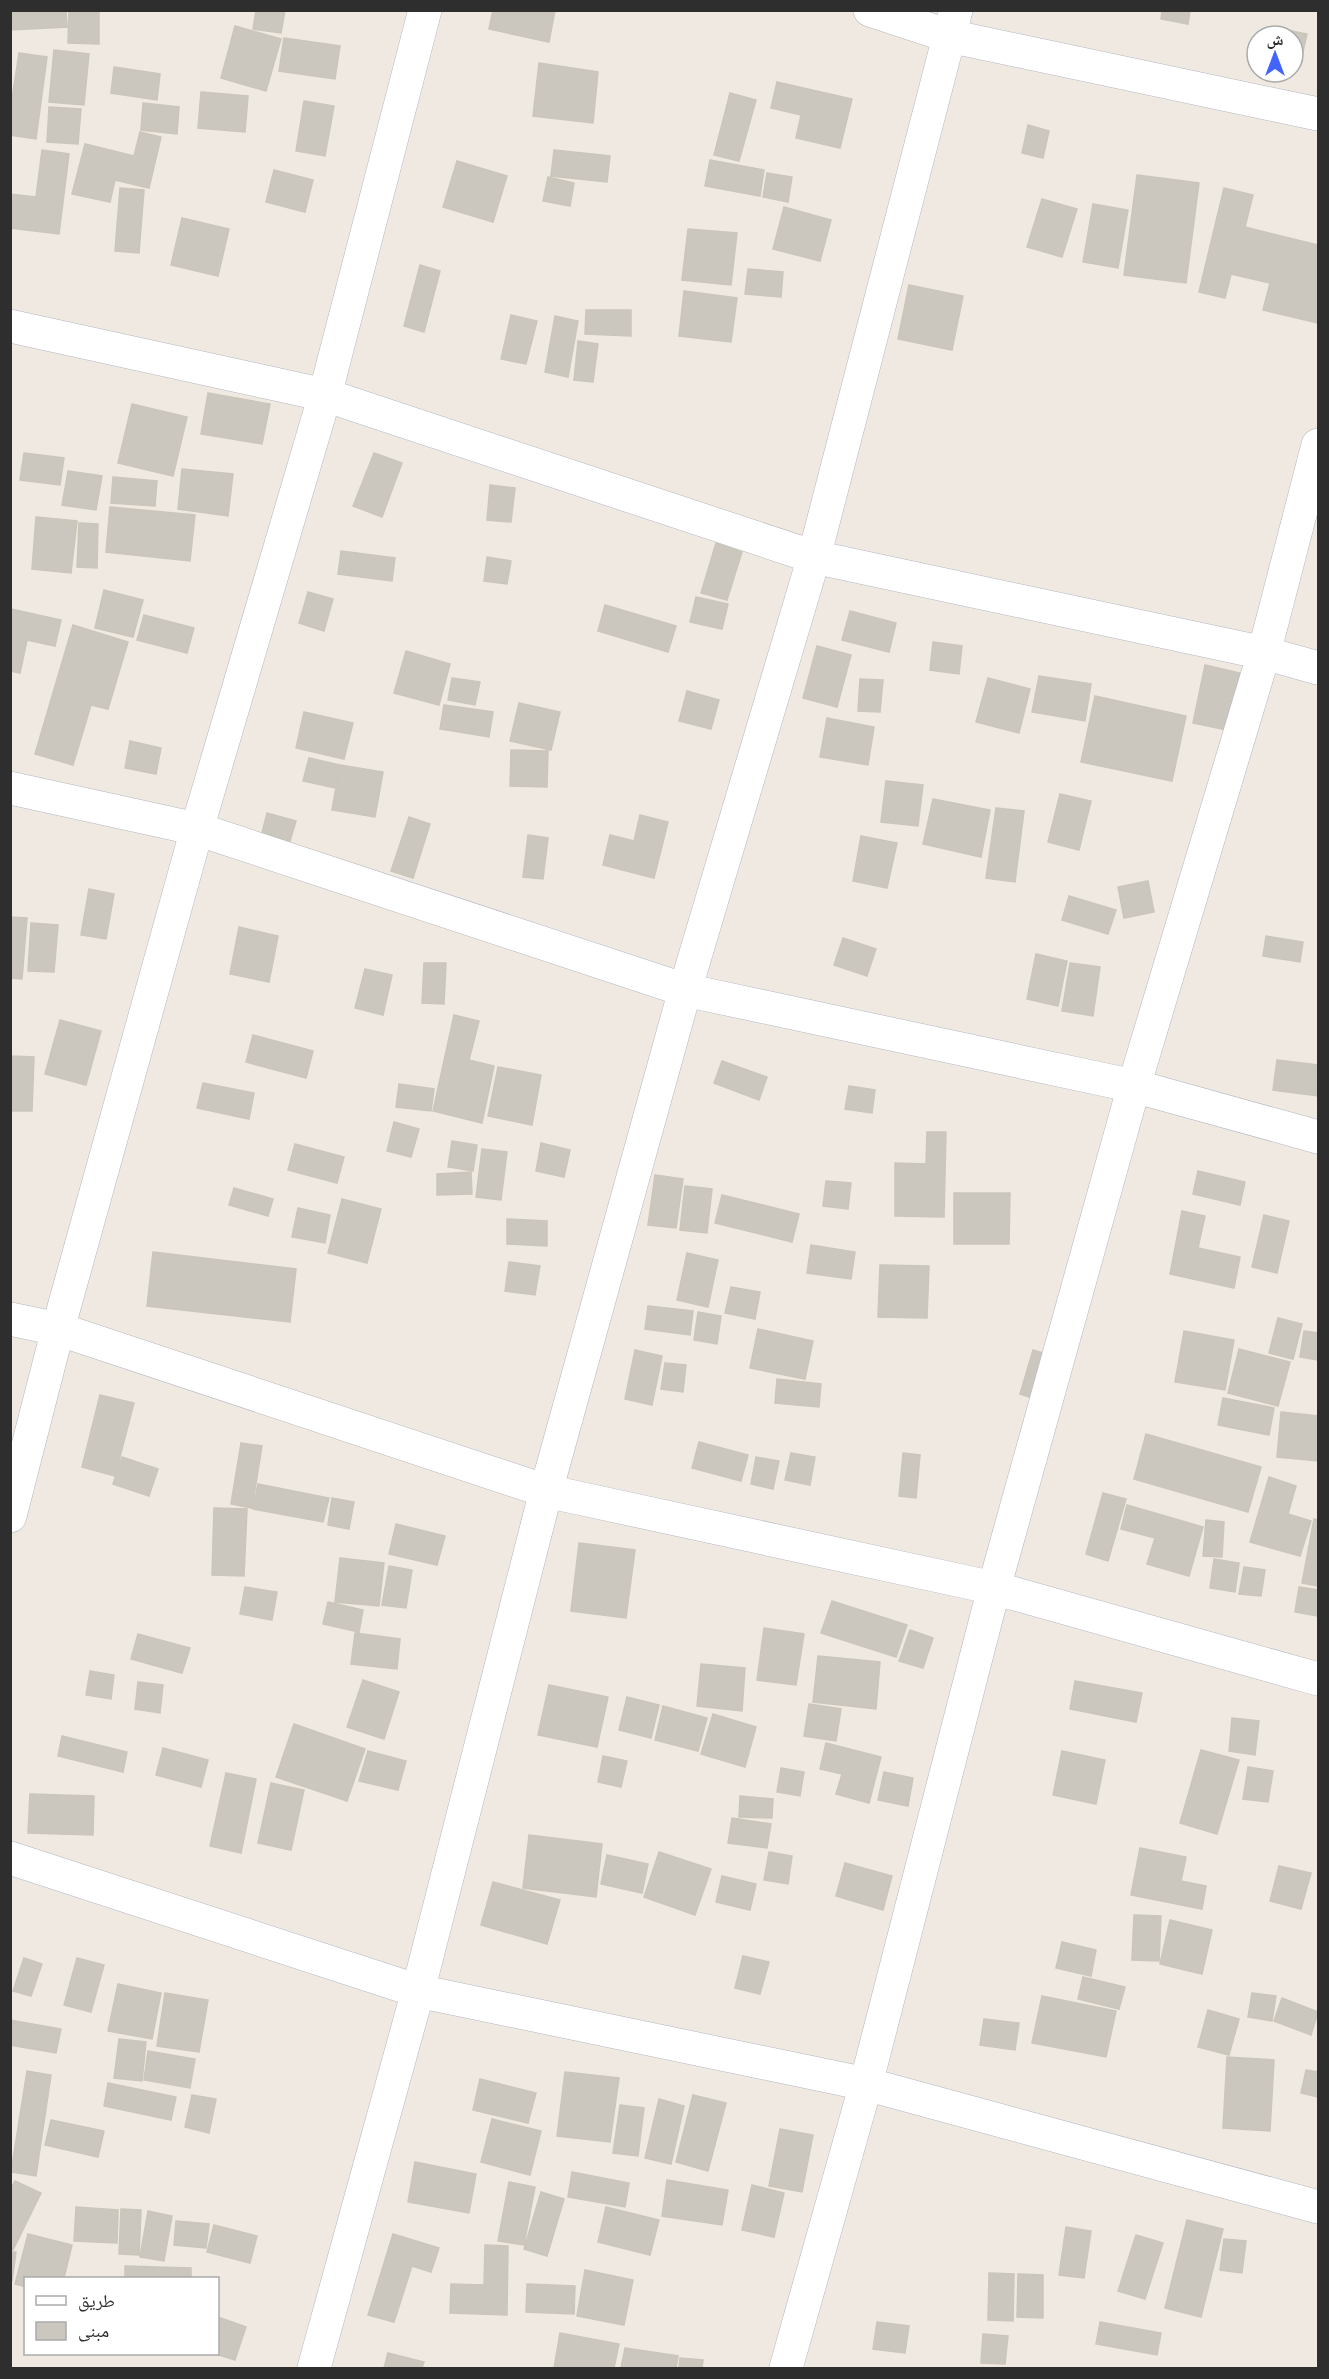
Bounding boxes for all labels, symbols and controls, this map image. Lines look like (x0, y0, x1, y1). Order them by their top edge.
north arrow (1245, 24, 1305, 84)
text: ش (1267, 27, 1284, 51)
legend (24, 2277, 219, 2355)
text: طريق (78, 2287, 115, 2314)
text: مبنى (78, 2317, 109, 2344)

